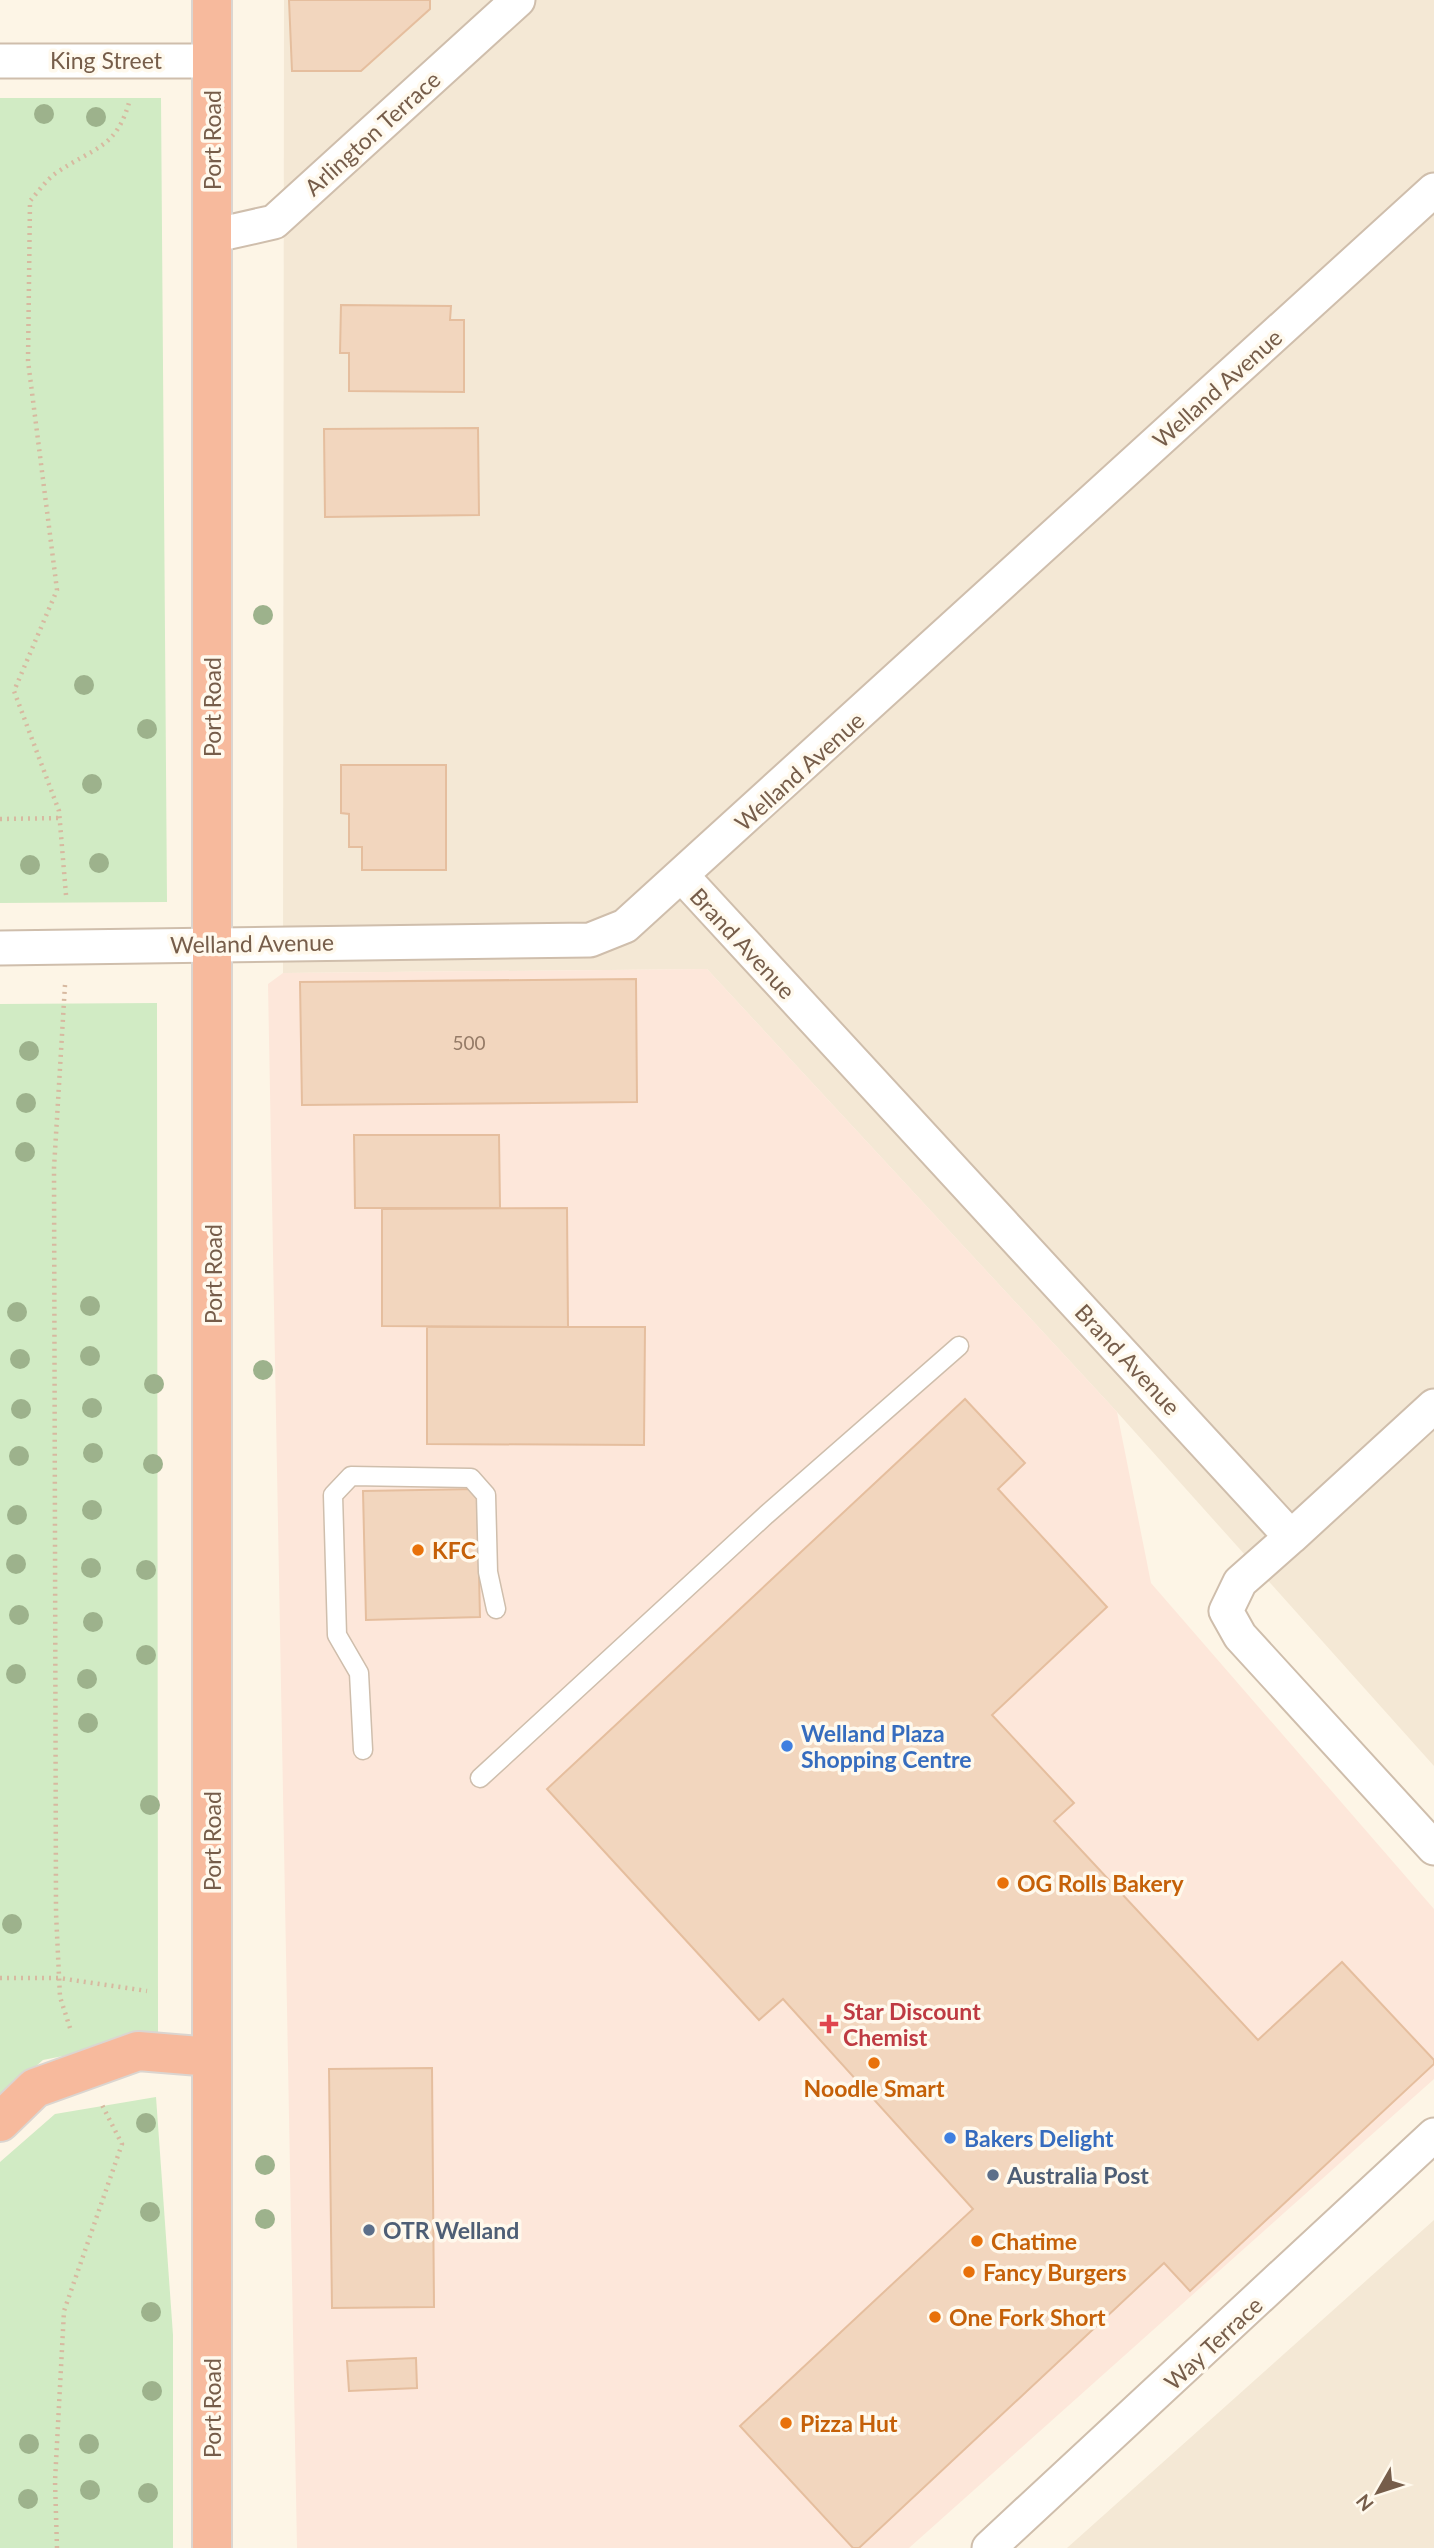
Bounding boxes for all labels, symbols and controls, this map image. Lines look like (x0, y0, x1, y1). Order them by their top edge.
street label: King Street (50, 46, 163, 74)
street label: Arlington Terrace (298, 65, 446, 201)
street label: Port Road (198, 90, 226, 190)
street label: Welland Avenue (1147, 323, 1287, 453)
street label: Port Road (198, 657, 226, 757)
street label: Welland Avenue (729, 706, 869, 836)
street label: Brand Avenue (685, 882, 801, 1004)
street label: Welland Avenue (170, 928, 334, 958)
house number: 500 (452, 1031, 486, 1054)
street label: Port Road (199, 1224, 227, 1324)
street label: Brand Avenue (1070, 1298, 1186, 1420)
place label: KFC (432, 1536, 476, 1564)
marker: KFC (410, 1542, 426, 1558)
place label: Welland Plaza Shopping Centre (801, 1719, 971, 1773)
marker: Welland Plaza Shopping Centre (779, 1738, 795, 1754)
street label: Port Road (198, 1791, 226, 1891)
place label: OG Rolls Bakery (1017, 1869, 1184, 1897)
marker: OG Rolls Bakery (995, 1875, 1011, 1891)
place label: Star Discount Chemist (843, 1997, 981, 2051)
marker: Star Discount Chemist (821, 2016, 837, 2032)
marker: Noodle Smart (866, 2055, 882, 2071)
place label: Noodle Smart (804, 2074, 945, 2102)
place label: Bakers Delight (964, 2124, 1114, 2152)
marker: Bakers Delight (942, 2130, 958, 2146)
place label: Australia Post (1006, 2161, 1149, 2189)
marker: Australia Post (985, 2167, 1001, 2183)
place label: OTR Welland (383, 2216, 519, 2244)
marker: OTR Welland (361, 2222, 377, 2238)
place label: Chatime (991, 2227, 1077, 2255)
marker: Chatime (969, 2233, 985, 2249)
place label: Fancy Burgers (983, 2258, 1127, 2286)
marker: Fancy Burgers (961, 2264, 977, 2280)
street label: Way Terrace (1158, 2290, 1268, 2396)
place label: One Fork Short (949, 2303, 1106, 2331)
marker: One Fork Short (927, 2309, 943, 2325)
street label: Port Road (198, 2358, 226, 2458)
place label: Pizza Hut (800, 2409, 898, 2437)
marker: Pizza Hut (778, 2415, 794, 2431)
north arrow (1343, 2457, 1413, 2527)
text: N (1351, 2490, 1378, 2516)

